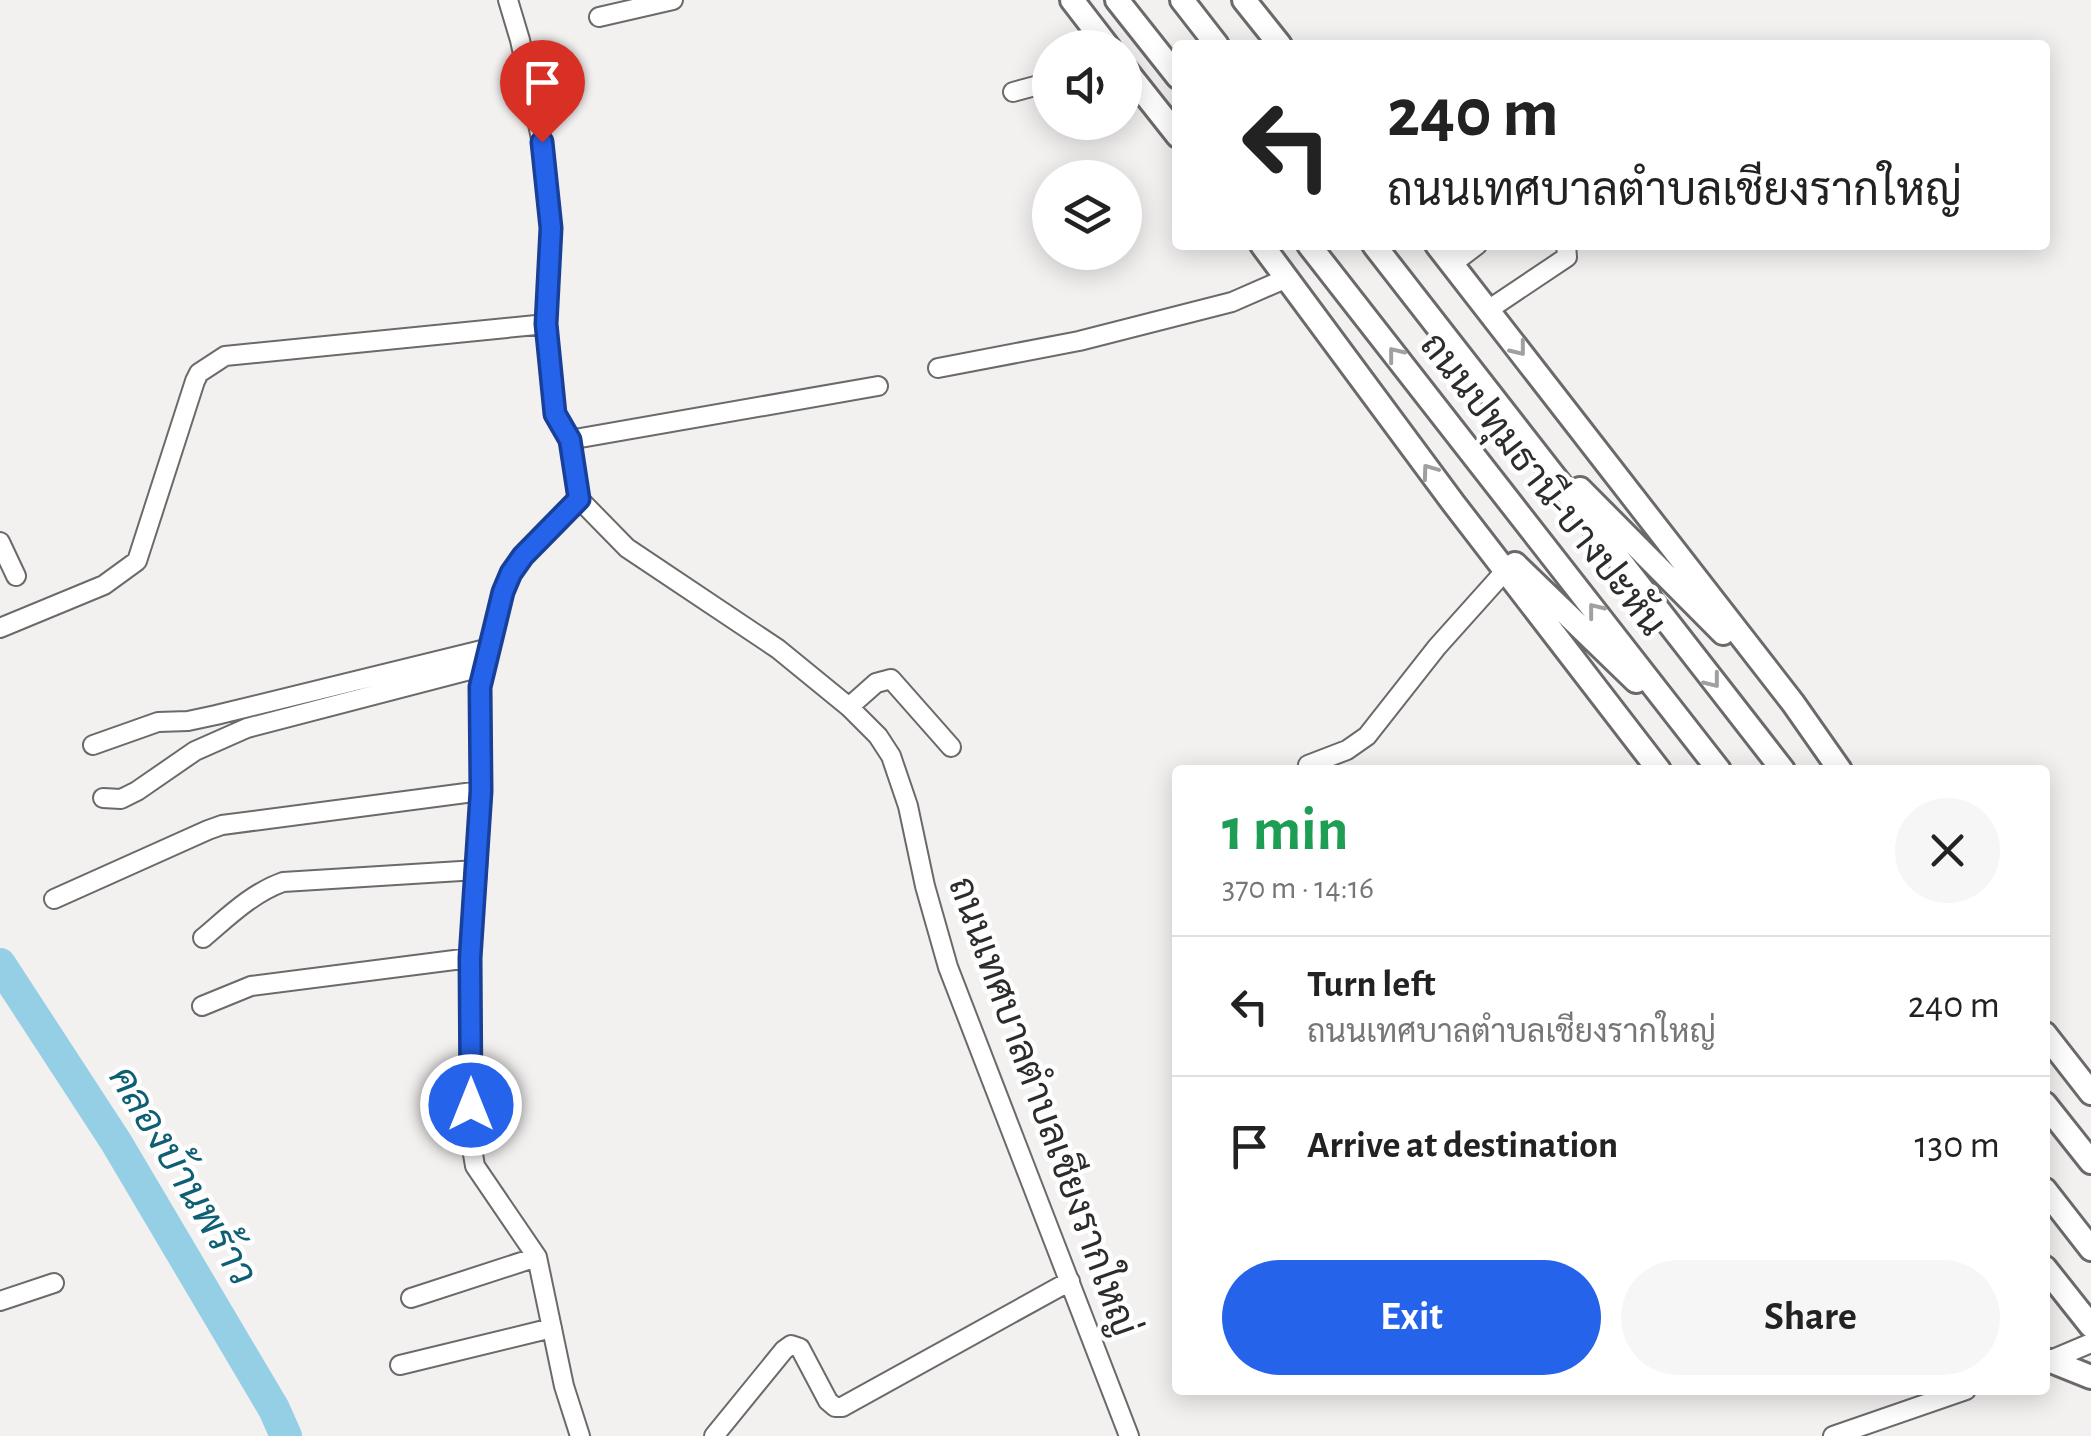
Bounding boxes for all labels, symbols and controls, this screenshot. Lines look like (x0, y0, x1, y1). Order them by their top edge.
map controls (1032, 30, 1142, 270)
button: sound (1032, 30, 1142, 140)
pin (500, 40, 585, 143)
icon: arrive (515, 55, 570, 110)
text: 240 m (1387, 79, 1559, 149)
icon: left (1222, 80, 1352, 210)
button: layers (1032, 160, 1142, 270)
text: ถนนเทศบาลตำบลเชียงรากใหญ่ (1387, 169, 1962, 214)
street label: ถนนปทุมธานี-บางปะหัน (1409, 323, 1676, 646)
one-way arrow (1507, 338, 1524, 356)
one-way arrow (1389, 347, 1406, 365)
one-way arrow (1423, 463, 1442, 482)
one-way arrow (1590, 603, 1607, 621)
one-way arrow (1701, 670, 1719, 688)
button: close (1895, 798, 2000, 903)
text: 1 min (1222, 801, 1348, 861)
street label: ถนนเทศบาลตำบลเชียงรากใหญ่ (939, 870, 1149, 1342)
text: 370 m · 14:16 (1222, 872, 1374, 904)
text: Turn left (1307, 966, 1435, 1004)
icon: left (1222, 979, 1277, 1034)
text: 240 m (1908, 987, 2000, 1025)
text: ถนนเทศบาลตำบลเชียงรากใหญ่ (1307, 1016, 1716, 1048)
position arrow (419, 1053, 523, 1157)
water label: คลองบ้านพร้าว (101, 1056, 269, 1292)
icon: arrive (1222, 1119, 1277, 1174)
text: Arrive at destination (1307, 1127, 1618, 1165)
text: 130 m (1915, 1127, 2000, 1165)
button: Exit (1222, 1260, 1601, 1375)
button: Share (1621, 1260, 2000, 1375)

